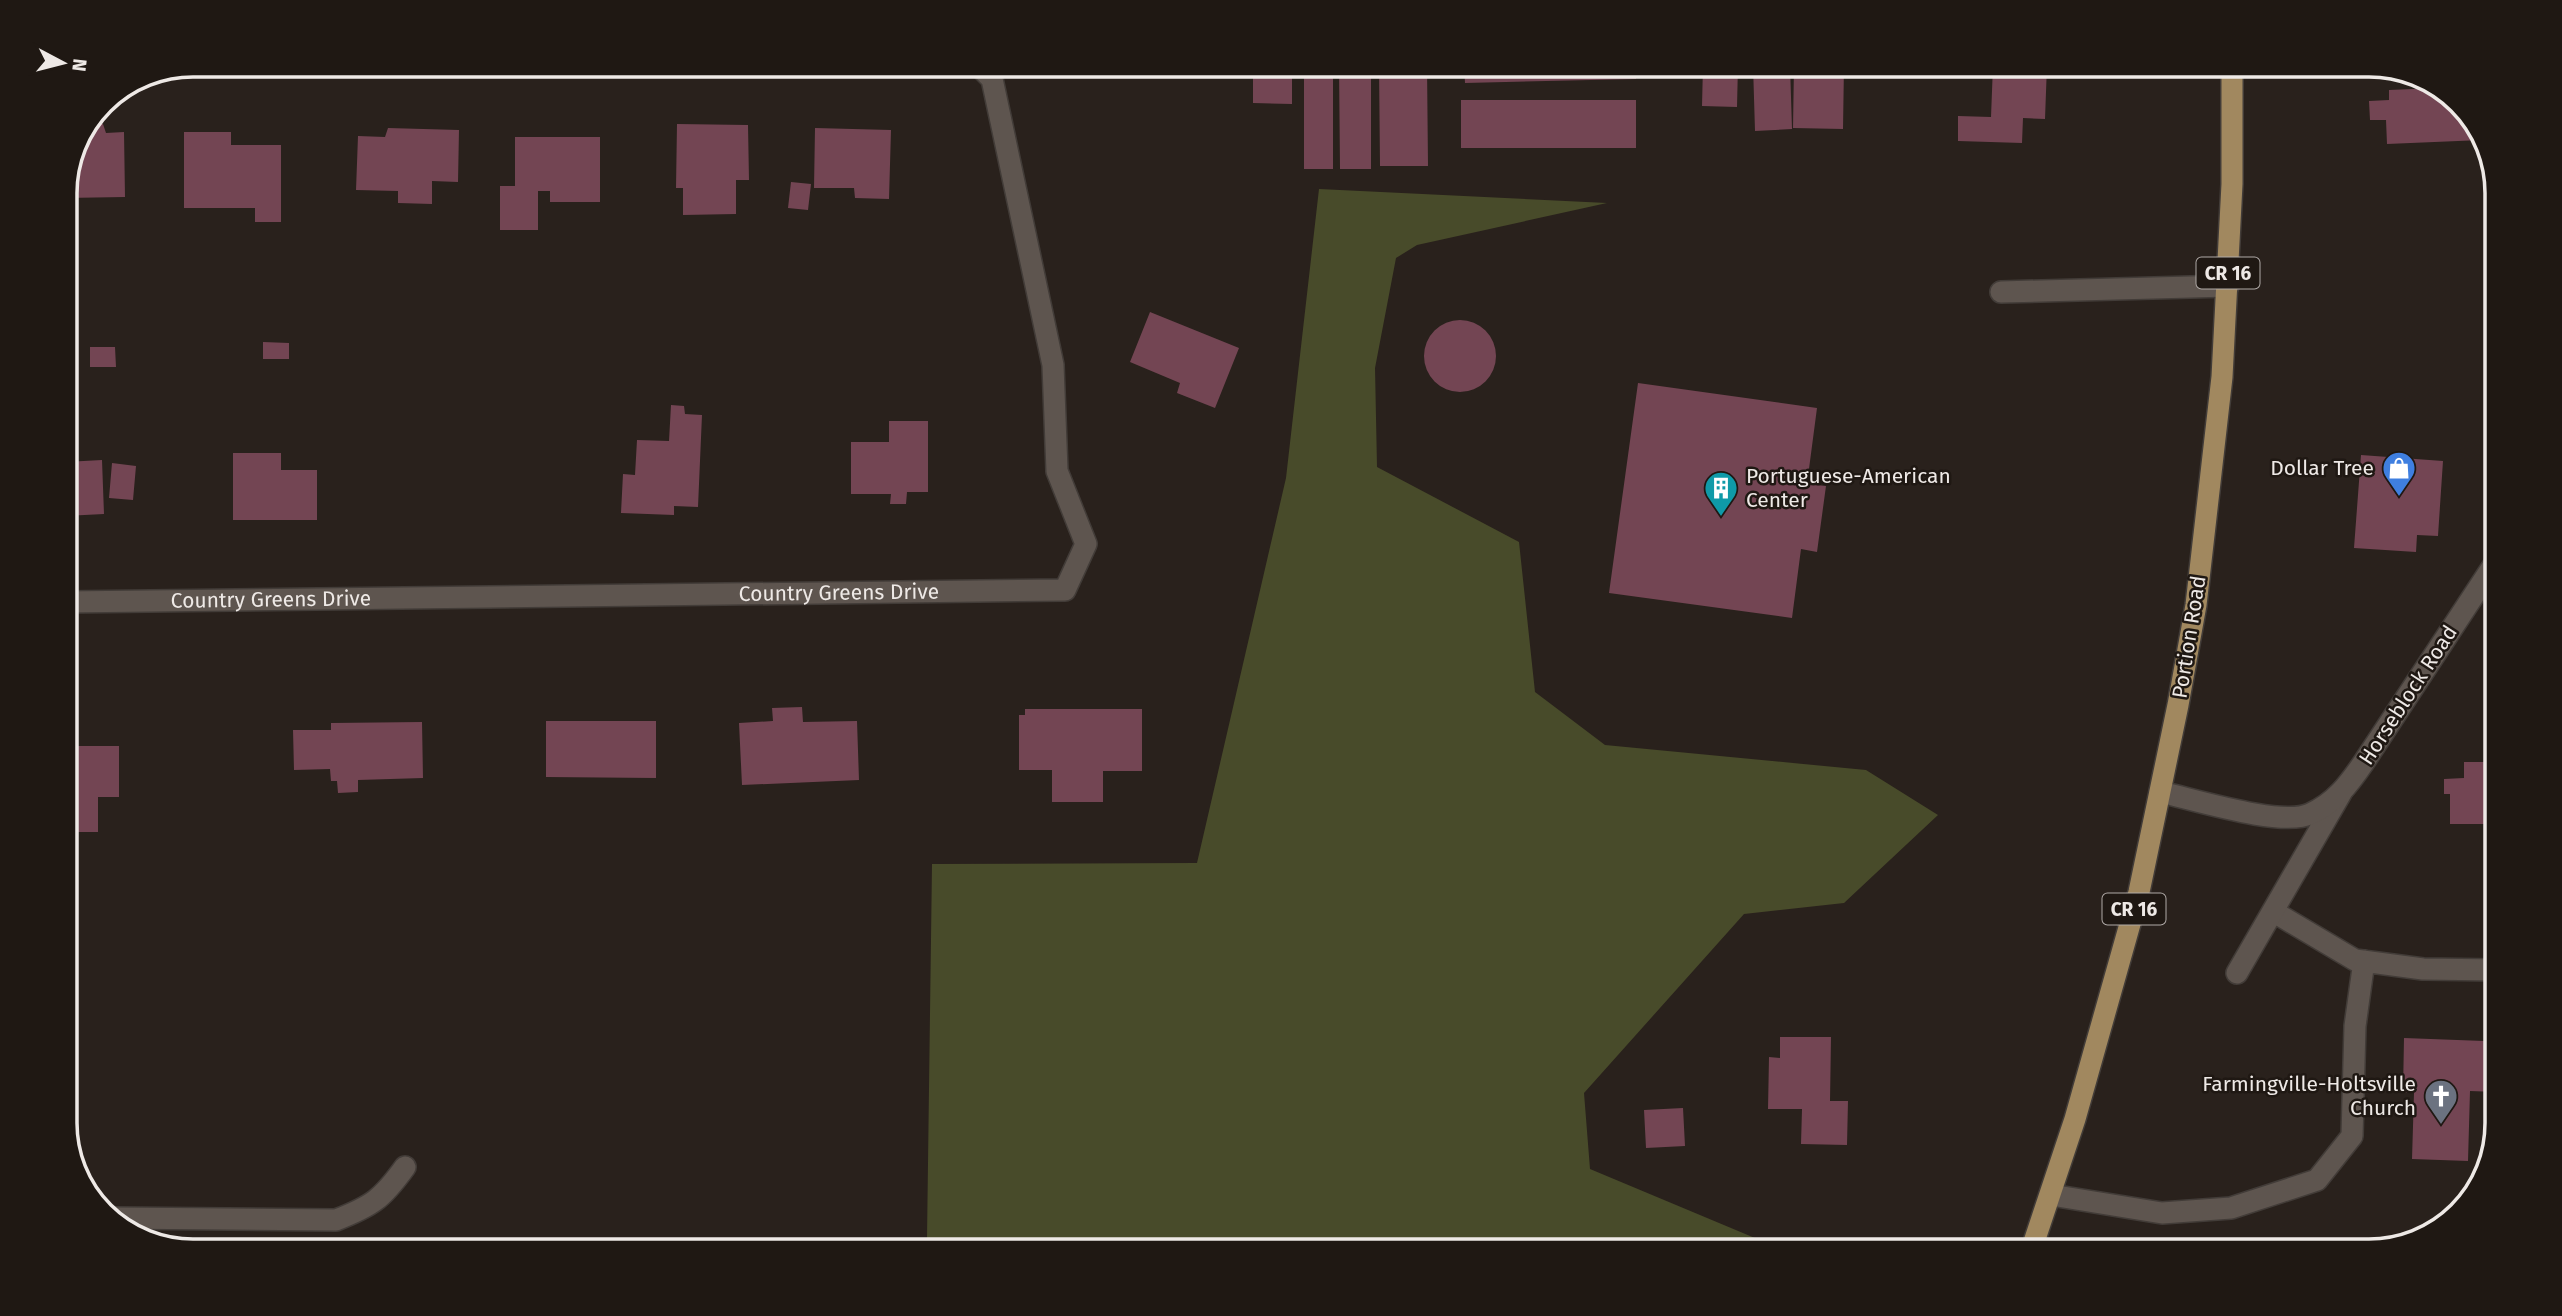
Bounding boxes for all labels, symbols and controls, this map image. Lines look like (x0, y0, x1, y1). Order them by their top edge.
north arrow (28, 28, 98, 98)
text: N (67, 57, 92, 73)
road number: CR 16 (2196, 258, 2260, 288)
shop icon: Dollar Tree (2380, 449, 2418, 498)
place label: Dollar Tree (2270, 455, 2374, 481)
place label: Portuguese-American Center (1746, 463, 1951, 513)
building icon: Portuguese-American Center (1702, 469, 1740, 518)
street label: Portion Road (2166, 574, 2212, 700)
street label: Country Greens Drive (739, 579, 939, 607)
street label: Country Greens Drive (171, 585, 371, 614)
street label: Horseblock Road (2353, 620, 2463, 770)
road number: CR 16 (2102, 894, 2166, 925)
place label: Farmingville-Holtsville Church (2202, 1071, 2416, 1121)
church icon: Farmingville-Holtsville Church (2422, 1077, 2460, 1126)

